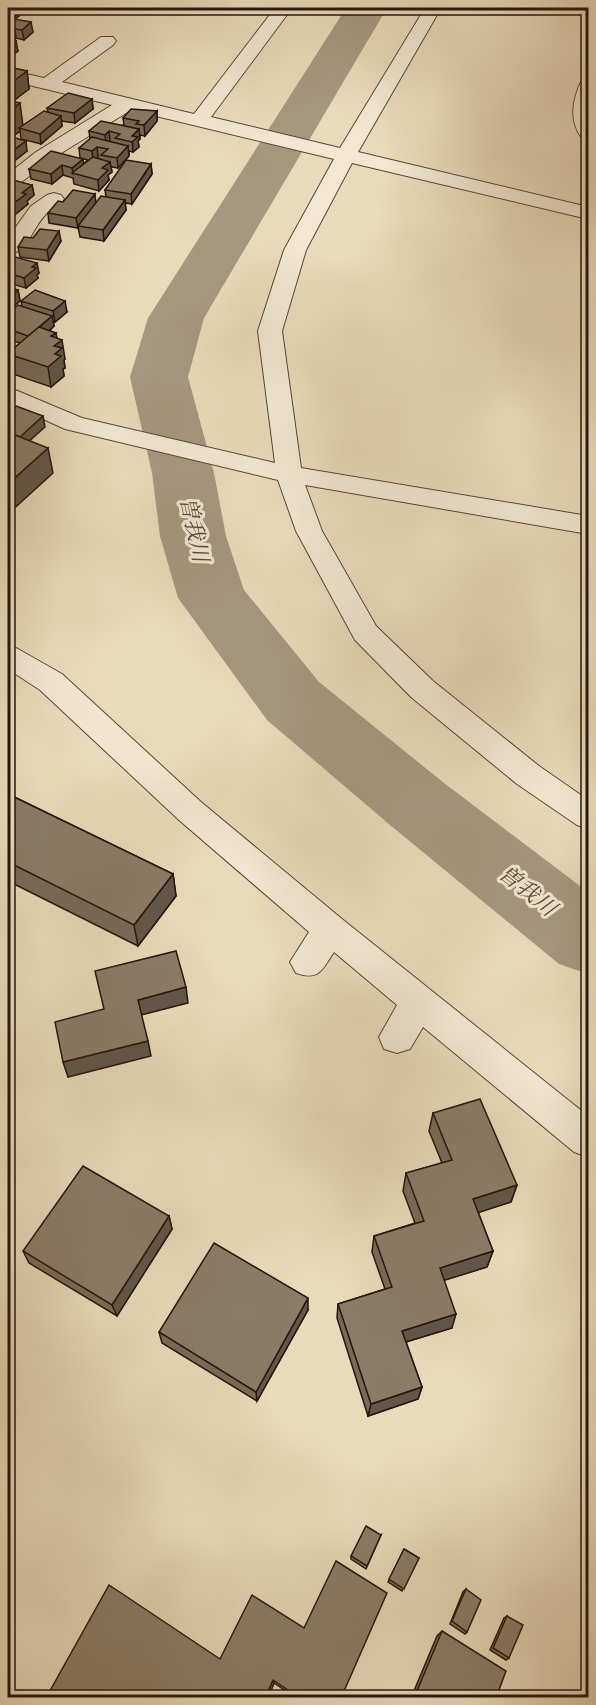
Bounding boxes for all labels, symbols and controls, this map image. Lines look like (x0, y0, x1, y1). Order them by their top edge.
water label: 曽我川 (173, 494, 214, 566)
water label: 曽我川 (493, 860, 563, 924)

